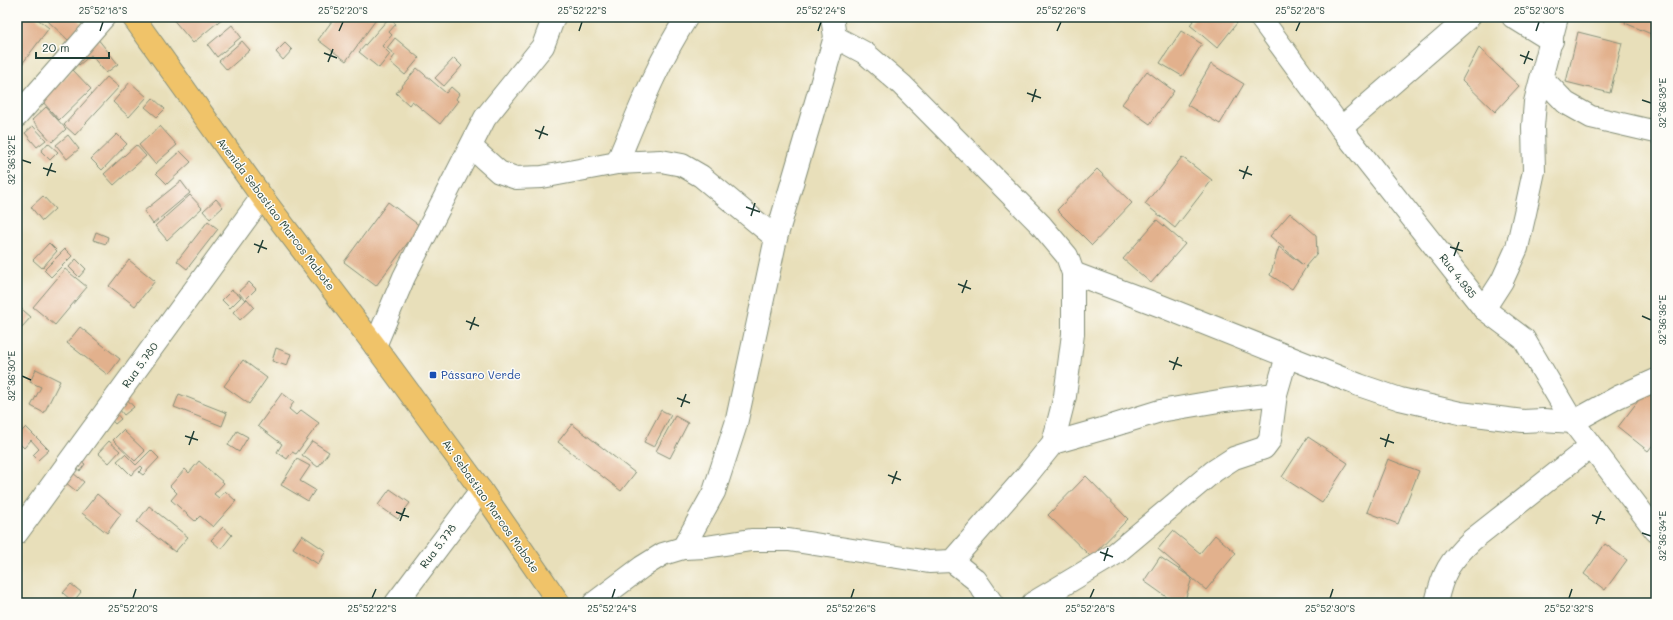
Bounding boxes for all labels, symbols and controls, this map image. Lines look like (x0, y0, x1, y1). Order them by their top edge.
text: 25°52'18"S (79, 3, 128, 17)
text: 25°52'20"S (318, 3, 368, 17)
text: 25°52'22"S (557, 3, 607, 17)
text: 25°52'24"S (796, 3, 846, 17)
text: 25°52'26"S (1036, 3, 1086, 17)
text: 25°52'28"S (1275, 3, 1325, 17)
text: 25°52'30"S (1514, 3, 1564, 17)
scale bar (36, 34, 109, 60)
text: 20 m (42, 39, 70, 55)
text: 32°36'38"E (1655, 77, 1669, 128)
street label: Avenida Sebastiao Marcos Mabote (214, 134, 339, 293)
text: 32°36'32"E (4, 135, 18, 185)
street label: Rua 4.935 (1436, 250, 1480, 301)
text: 32°36'36"E (1655, 294, 1669, 345)
street label: Rua 5.780 (118, 339, 161, 390)
text: 32°36'30"E (4, 350, 18, 401)
place label: Pássaro Verde (441, 367, 521, 382)
marker: Pássaro Verde (428, 370, 438, 380)
street label: Av. Sebastiao Marcos Mabote (440, 436, 543, 576)
text: 32°36'34"E (1655, 511, 1669, 561)
street label: Rua 5.778 (416, 520, 459, 571)
text: 25°52'20"S (108, 601, 158, 615)
text: 25°52'22"S (347, 601, 397, 615)
text: 25°52'24"S (587, 601, 637, 615)
text: 25°52'26"S (826, 601, 876, 615)
text: 25°52'28"S (1065, 601, 1115, 615)
text: 25°52'30"S (1305, 601, 1355, 615)
text: 25°52'32"S (1544, 601, 1594, 615)

